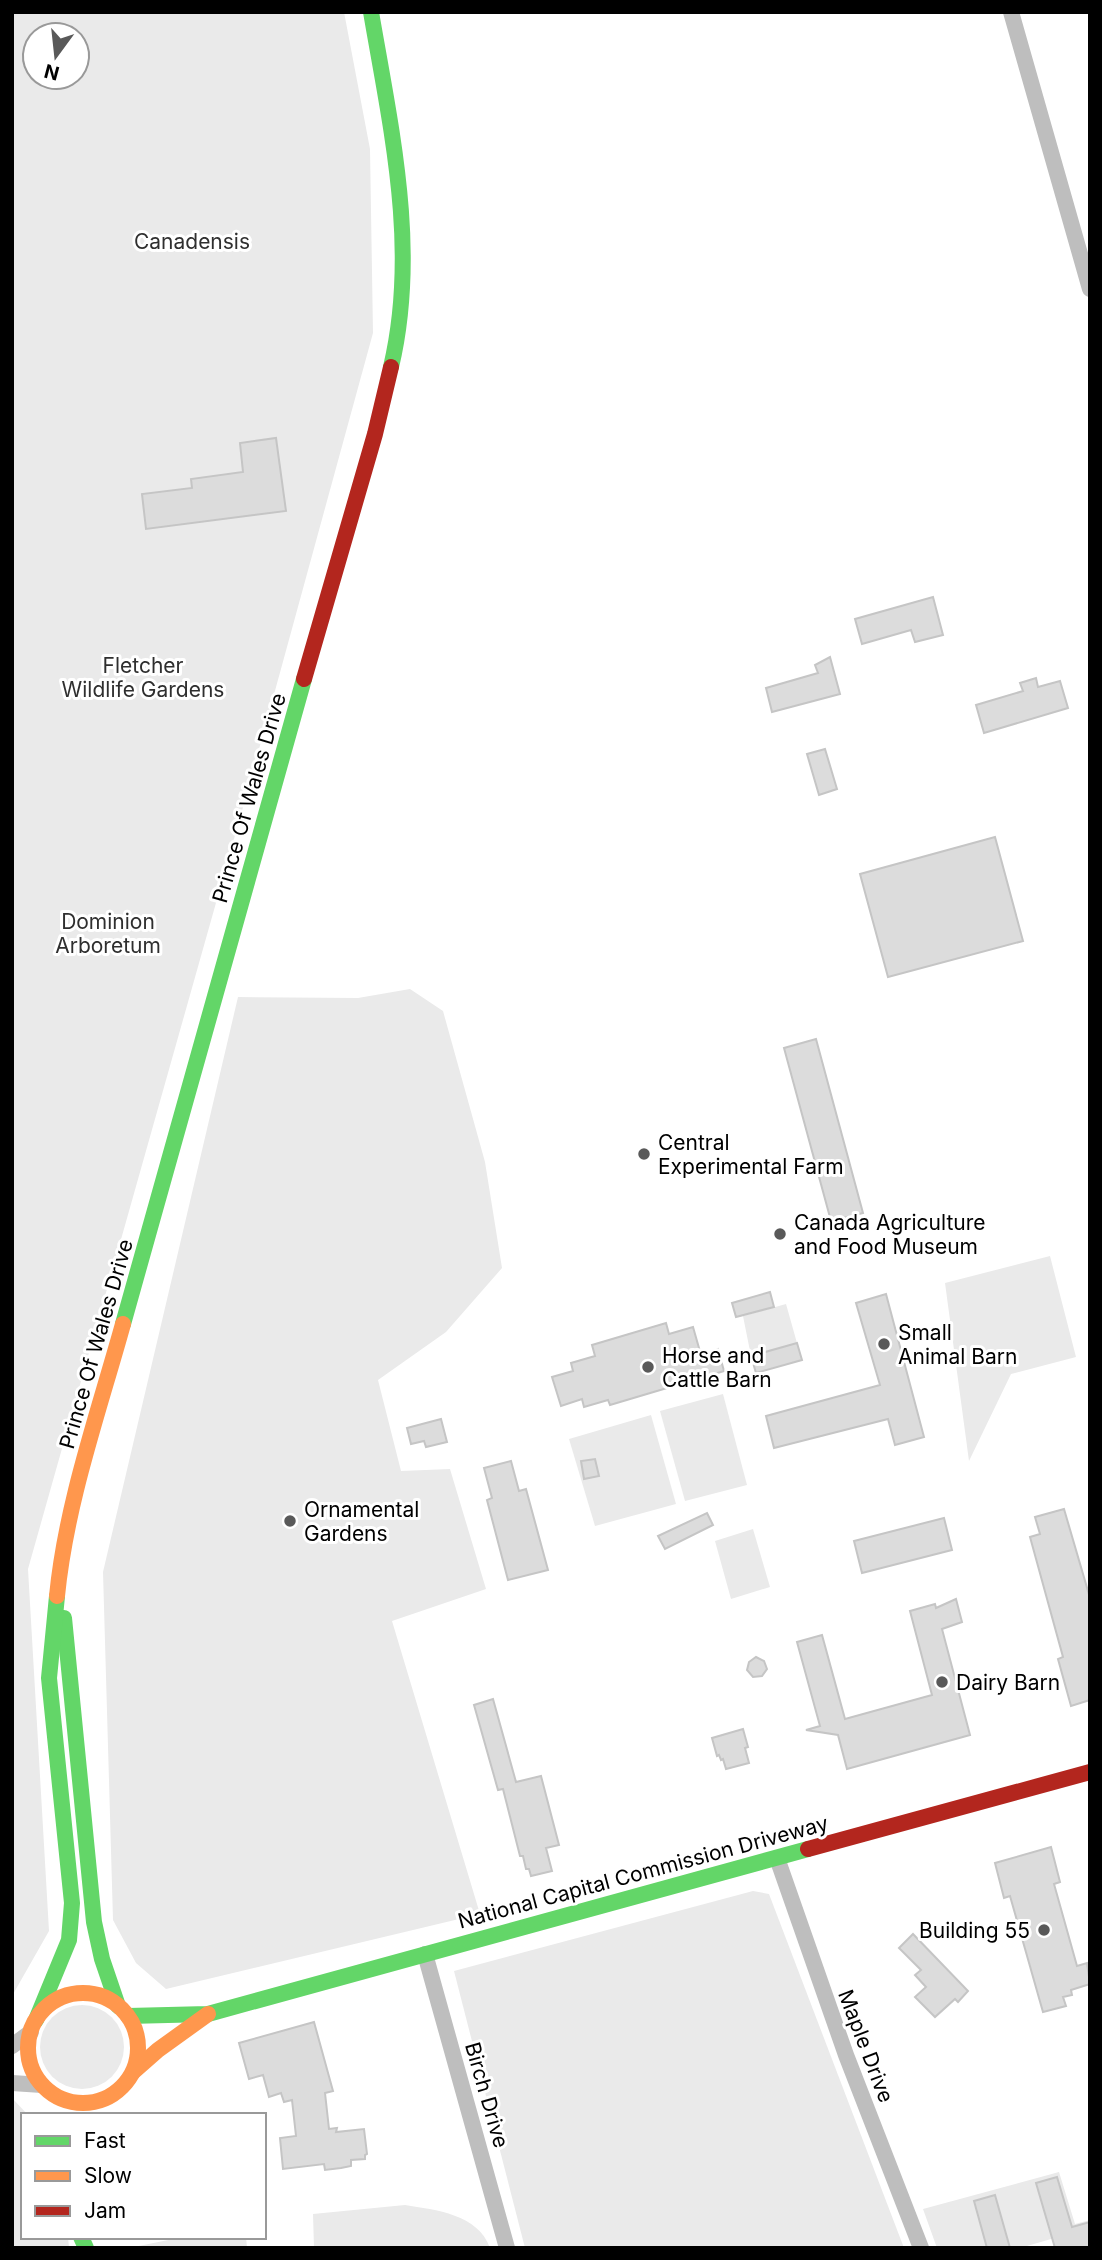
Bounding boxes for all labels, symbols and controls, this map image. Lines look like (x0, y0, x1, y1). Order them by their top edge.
north arrow (21, 21, 91, 91)
text: N (42, 59, 62, 85)
park label: Canadensis (134, 229, 250, 254)
park label: Fletcher Wildlife Gardens (62, 653, 224, 702)
street label: Prince Of Wales Drive (207, 690, 291, 906)
park label: Dominion Arboretum (55, 909, 161, 958)
place label: Central Experimental Farm (658, 1130, 844, 1179)
marker: Central Experimental Farm (636, 1146, 652, 1162)
place label: Canada Agriculture and Food Museum (794, 1210, 985, 1259)
marker: Canada Agriculture and Food Museum (772, 1226, 788, 1242)
street label: Prince Of Wales Drive (54, 1236, 138, 1452)
place label: Small Animal Barn (898, 1320, 1017, 1369)
marker: Small Animal Barn (876, 1336, 892, 1352)
place label: Horse and Cattle Barn (662, 1343, 772, 1392)
marker: Horse and Cattle Barn (640, 1359, 656, 1375)
place label: Ornamental Gardens (304, 1497, 419, 1546)
marker: Ornamental Gardens (282, 1513, 298, 1529)
place label: Dairy Barn (956, 1670, 1060, 1695)
marker: Dairy Barn (934, 1674, 950, 1690)
street label: National Capital Commission Driveway (455, 1810, 831, 1934)
place label: Building 55 (919, 1918, 1030, 1943)
marker: Building 55 (1036, 1922, 1052, 1938)
street label: Maple Drive (833, 1986, 899, 2106)
street label: Birch Drive (460, 2039, 514, 2151)
legend (21, 2113, 266, 2239)
text: Fast (84, 2128, 126, 2153)
text: Slow (84, 2163, 132, 2188)
text: Jam (84, 2198, 126, 2223)

